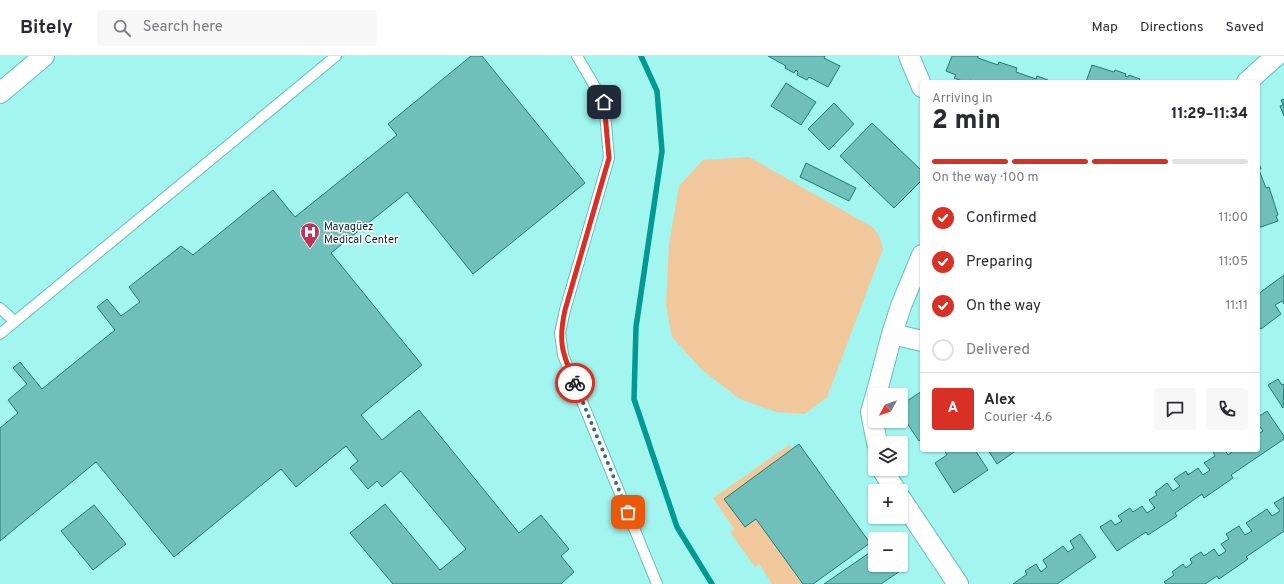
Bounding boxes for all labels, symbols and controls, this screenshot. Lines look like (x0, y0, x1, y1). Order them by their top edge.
search box (97, 10, 377, 46)
text: Bitely (20, 16, 73, 40)
icon: search (111, 17, 133, 39)
text: Search here (143, 18, 223, 37)
text: Map (1092, 19, 1118, 36)
text: Directions (1140, 19, 1204, 36)
text: Saved (1226, 19, 1264, 36)
pin (587, 85, 621, 119)
icon: home (593, 91, 615, 113)
text: Arriving in (932, 91, 993, 107)
text: 2 min (932, 105, 1001, 138)
text: 11:29–11:34 (1171, 105, 1248, 124)
text: On the way · 100 m (932, 170, 1039, 186)
icon: check (932, 207, 954, 229)
text: Confirmed (966, 209, 1037, 228)
text: 11:00 (1219, 210, 1248, 226)
place label: Mayagüez Medical Center (324, 220, 399, 247)
hospital icon: Mayagüez Medical Center (299, 221, 321, 249)
icon: check (932, 251, 954, 273)
text: Preparing (966, 253, 1033, 272)
text: 11:05 (1219, 254, 1248, 270)
icon: check (932, 295, 954, 317)
text: On the way (966, 297, 1041, 316)
text: 11:11 (1226, 298, 1248, 314)
text: Delivered (966, 341, 1030, 360)
courier (555, 363, 595, 403)
icon: bike (564, 372, 586, 394)
north arrow (868, 388, 908, 428)
map controls (868, 388, 908, 572)
button: chat (1154, 388, 1196, 430)
button: phone (1206, 388, 1248, 430)
text: Alex (984, 391, 1016, 410)
text: A (948, 399, 958, 418)
text: Courier · 4.6 (984, 410, 1052, 426)
button: layers (868, 436, 908, 476)
button: + (868, 484, 908, 524)
pin (611, 495, 645, 529)
icon: bag (617, 501, 639, 523)
button: − (868, 532, 908, 572)

